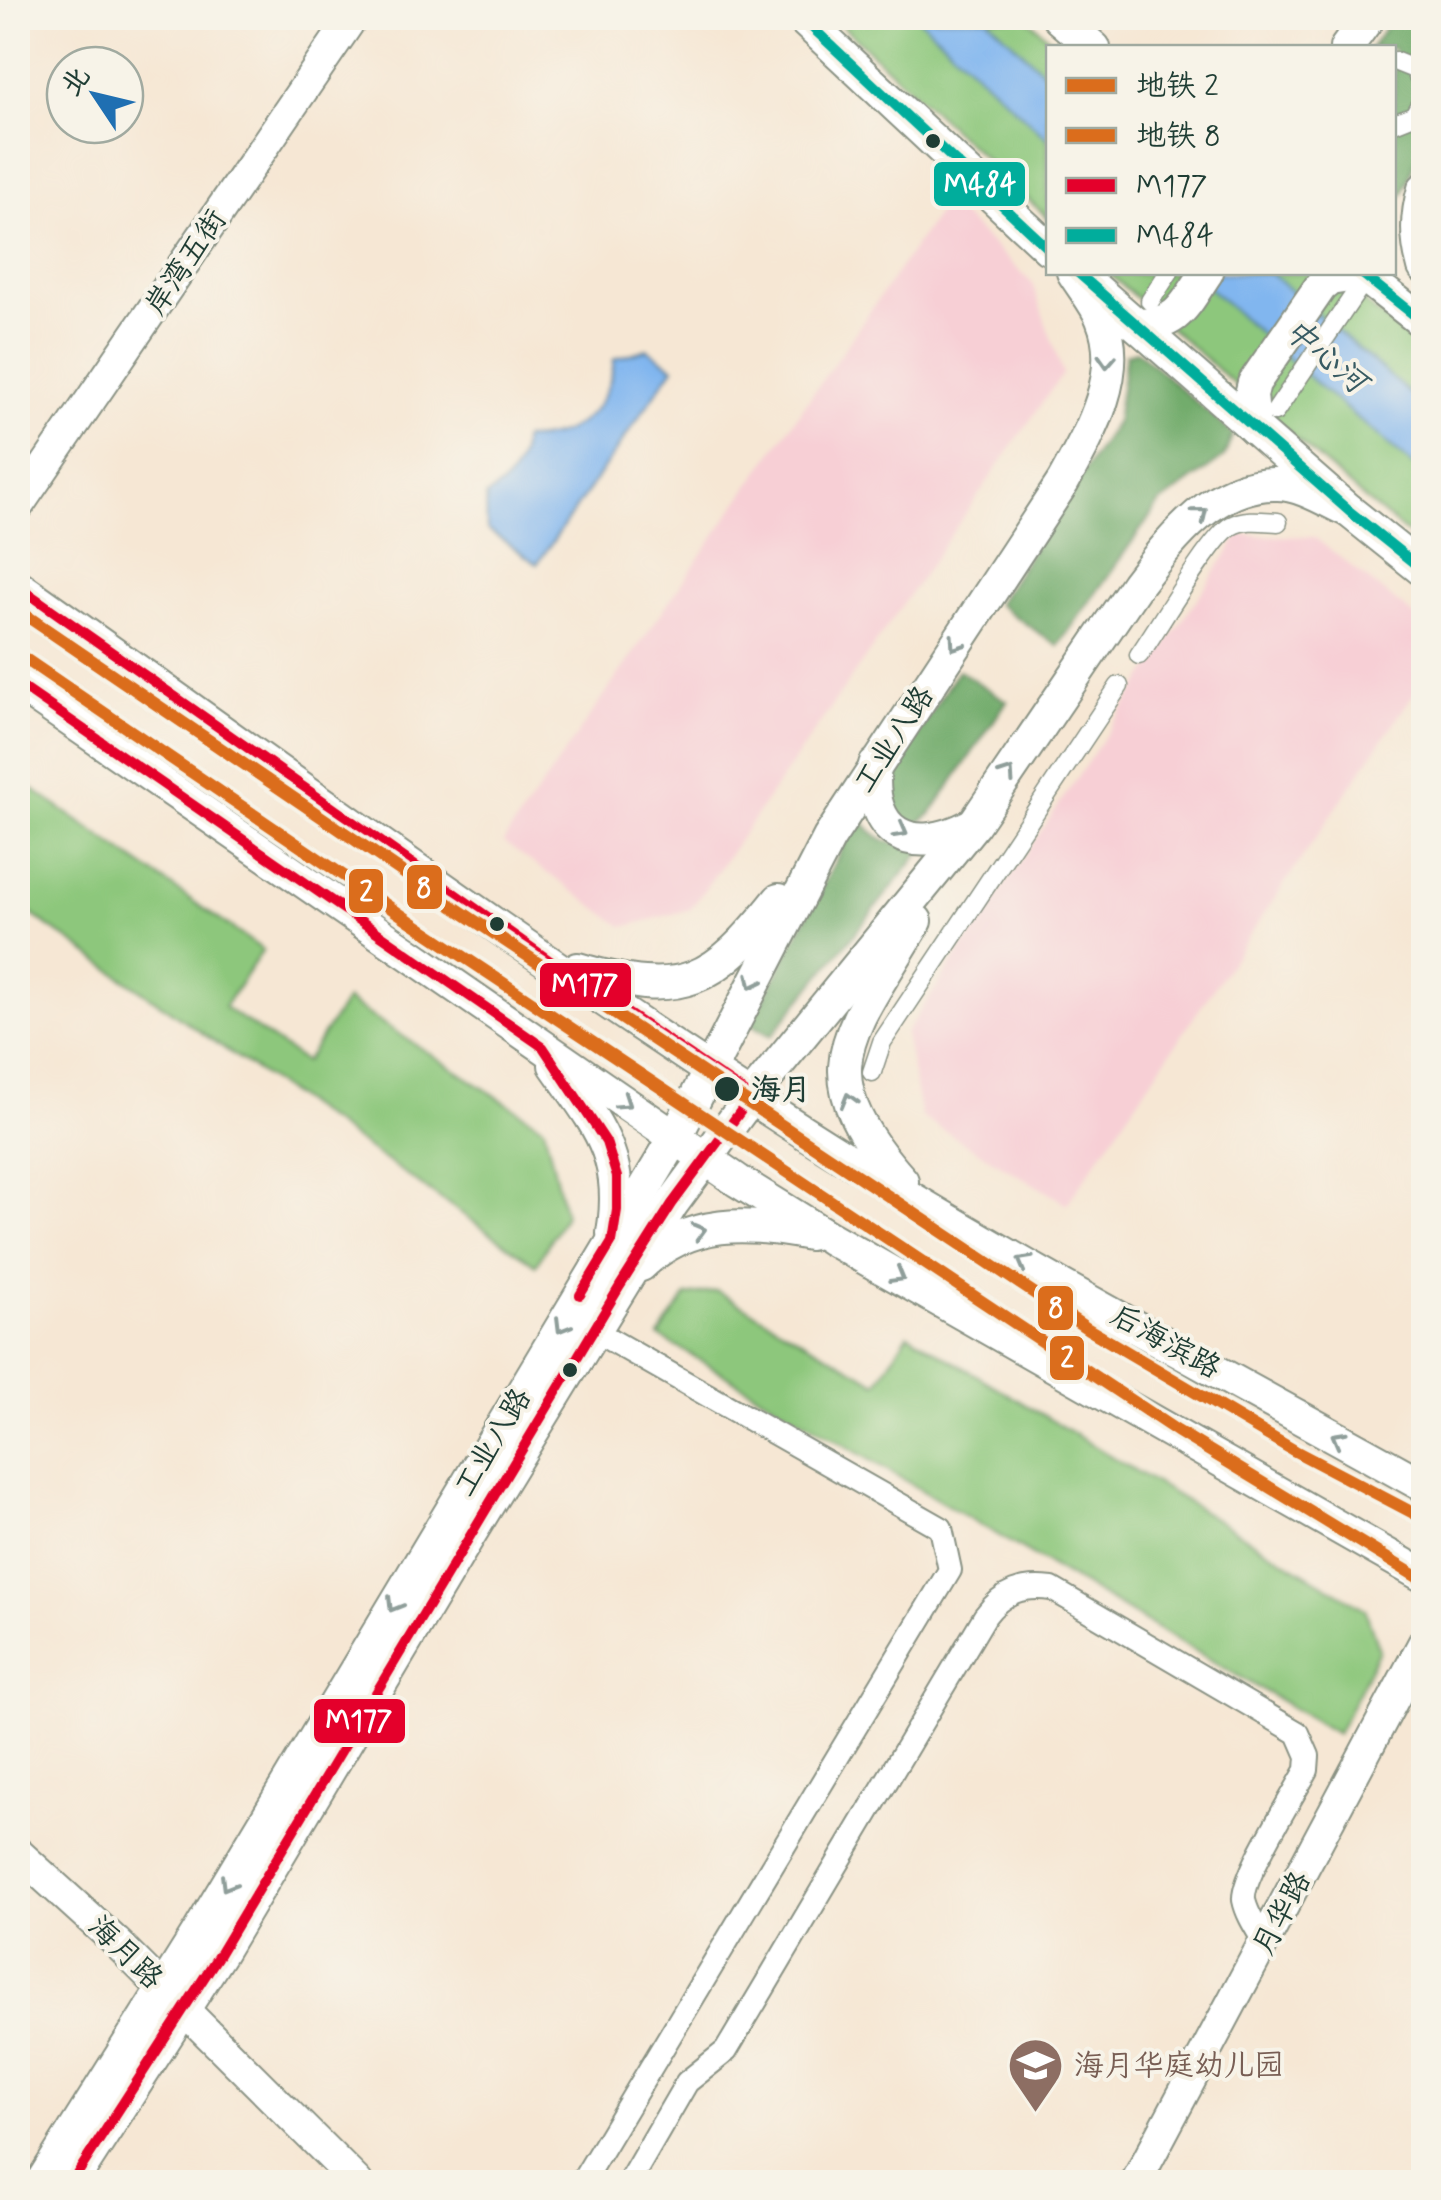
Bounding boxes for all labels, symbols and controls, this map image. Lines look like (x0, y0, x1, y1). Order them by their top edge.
north arrow (45, 45, 145, 145)
legend (1046, 45, 1396, 275)
text: 北 (53, 60, 100, 104)
text: 地铁 2 (1136, 67, 1219, 106)
text: 地铁 8 (1136, 117, 1221, 156)
unlabelled marker (923, 131, 943, 151)
line badge: M484 (932, 160, 1027, 208)
text: M177 (1136, 167, 1208, 206)
text: M484 (944, 168, 1017, 205)
street label: 岸湾五街 (137, 202, 236, 323)
text: M484 (1136, 217, 1214, 256)
water label: 中心河 (1274, 310, 1379, 407)
one-way arrow (1097, 353, 1118, 369)
one-way arrow (1189, 508, 1207, 526)
one-way arrow (950, 632, 968, 651)
street label: 工业八路 (845, 679, 943, 801)
one-way arrow (995, 766, 1014, 784)
one-way arrow (890, 819, 908, 839)
line badge: 8 (405, 863, 444, 911)
line badge: 2 (347, 867, 385, 915)
text: 8 (416, 871, 432, 908)
text: 2 (359, 875, 373, 912)
unlabelled marker (487, 914, 507, 934)
line badge: M177 (538, 961, 633, 1009)
text: M177 (552, 968, 619, 1005)
one-way arrow (746, 972, 766, 990)
place label: 海月 (751, 1071, 811, 1110)
marker: 海月 (712, 1074, 742, 1104)
one-way arrow (612, 1090, 631, 1108)
one-way arrow (840, 1093, 861, 1110)
one-way arrow (689, 1222, 706, 1243)
one-way arrow (1017, 1255, 1035, 1275)
one-way arrow (887, 1264, 905, 1284)
line badge: 8 (1036, 1284, 1075, 1332)
text: 8 (1048, 1291, 1064, 1328)
street label: 后海滨路 (1103, 1296, 1227, 1388)
one-way arrow (555, 1315, 574, 1333)
line badge: 2 (1048, 1334, 1086, 1382)
text: 2 (1060, 1341, 1074, 1378)
unlabelled marker (560, 1360, 580, 1380)
street label: 工业八路 (446, 1381, 541, 1504)
one-way arrow (1331, 1431, 1349, 1451)
one-way arrow (387, 1594, 406, 1612)
line badge: M177 (312, 1697, 407, 1745)
text: M177 (326, 1704, 393, 1741)
street label: 月华路 (1244, 1865, 1321, 1963)
one-way arrow (220, 1873, 239, 1891)
street label: 海月路 (79, 1908, 171, 1998)
school or university icon: 海月华庭幼儿园 (1005, 2035, 1065, 2114)
place label: 海月华庭幼儿园 (1074, 2047, 1284, 2086)

